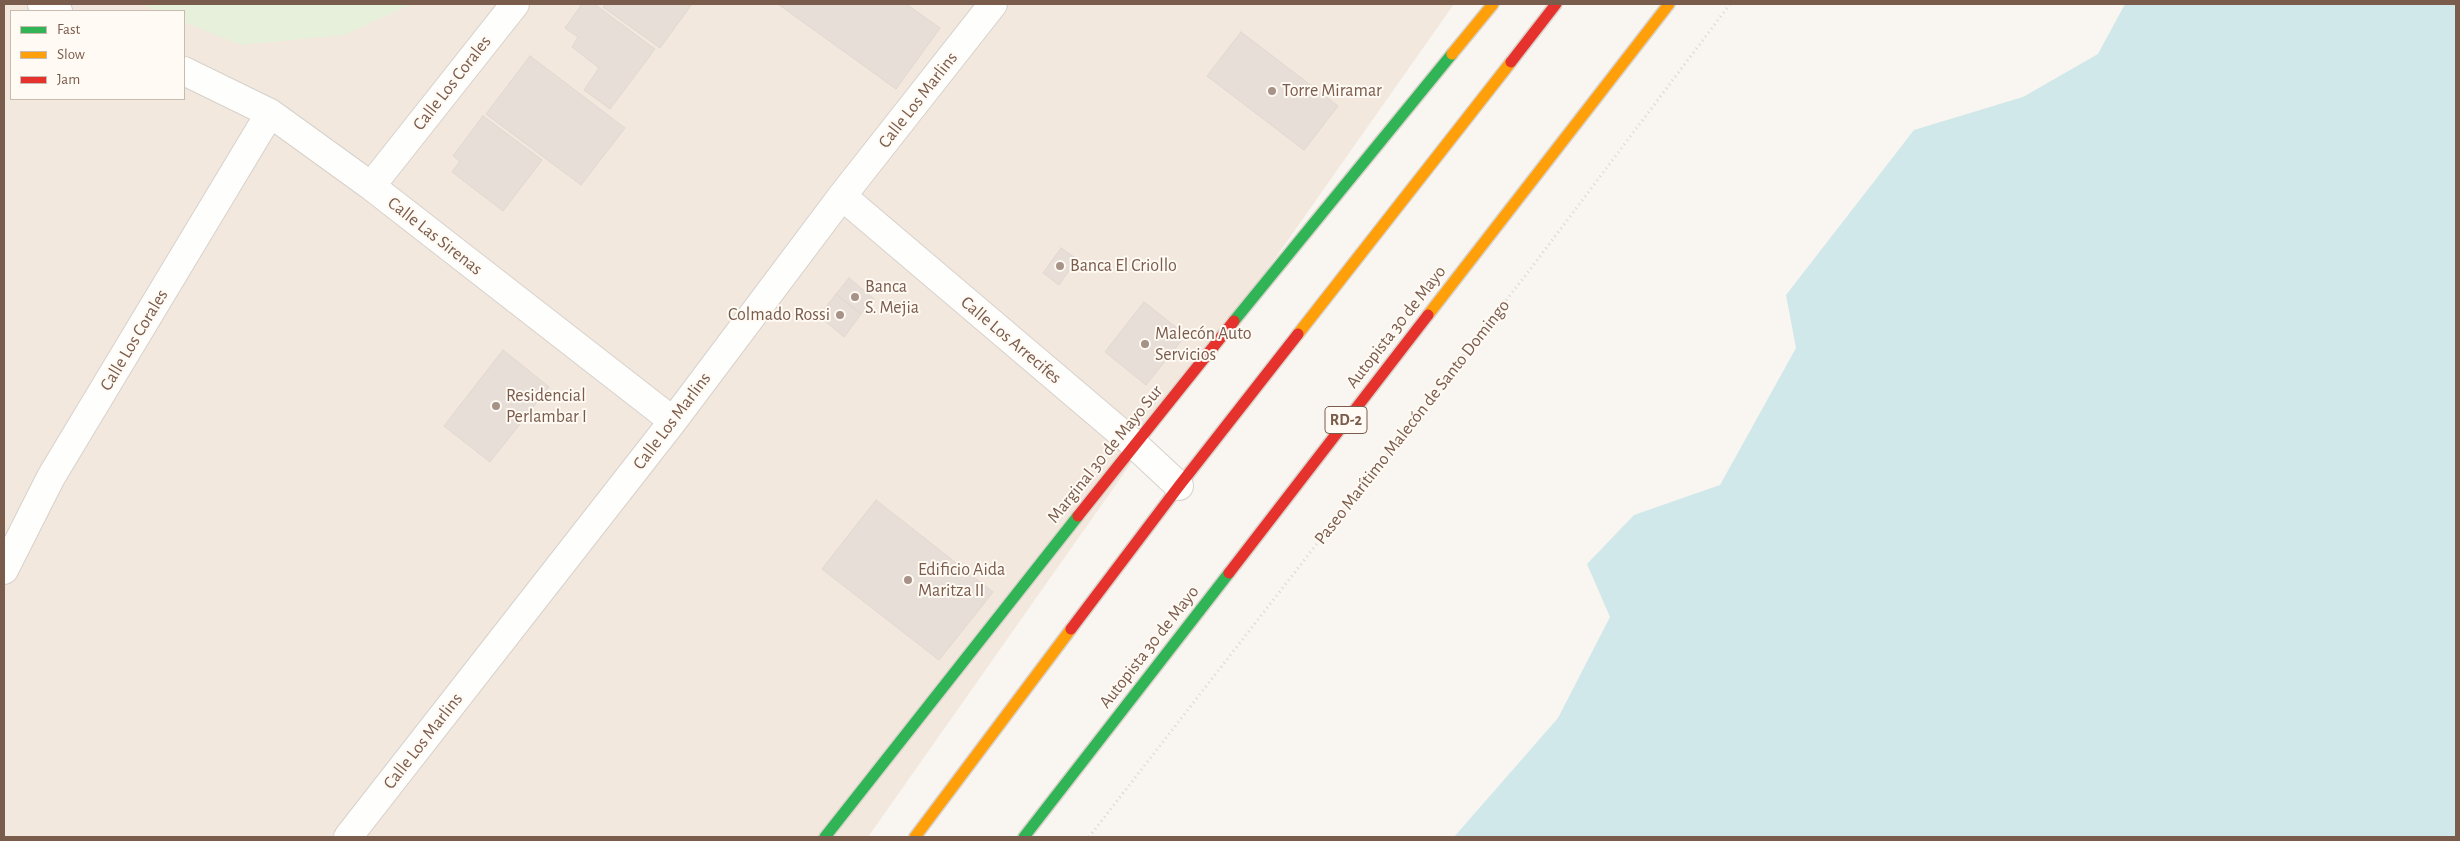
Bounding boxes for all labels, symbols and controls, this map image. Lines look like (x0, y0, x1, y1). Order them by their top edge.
legend (10, 10, 185, 100)
text: Fast (57, 22, 80, 37)
street label: Calle Los Corales (408, 31, 496, 135)
text: Slow (57, 47, 85, 62)
street label: Calle Los Marlins (874, 48, 962, 152)
text: Jam (57, 72, 80, 87)
place label: Torre Miramar (1282, 80, 1382, 102)
marker: Torre Miramar (1266, 85, 1278, 97)
street label: Calle Las Sirenas (383, 192, 487, 280)
place label: Banca El Criollo (1070, 255, 1177, 277)
marker: Banca El Criollo (1054, 260, 1066, 272)
street label: Autopista 30 de Mayo (1341, 261, 1451, 393)
place label: Banca S. Mejia (865, 276, 919, 318)
street label: Calle Los Corales (95, 285, 173, 395)
marker: Banca S. Mejia (849, 291, 861, 303)
street label: Calle Los Arrecifes (956, 292, 1066, 388)
street label: Paseo Marítimo Malecón de Santo Domingo (1310, 295, 1514, 549)
place label: Colmado Rossi (728, 304, 830, 326)
marker: Colmado Rossi (834, 309, 846, 321)
place label: Malecón Auto Servicios (1155, 323, 1251, 366)
marker: Malecón Auto Servicios (1139, 338, 1151, 350)
street label: Calle Los Marlins (628, 368, 716, 474)
street label: Marginal 30 de Mayo Sur (1043, 381, 1167, 527)
place label: Residencial Perlambar I (506, 385, 587, 428)
marker: Residencial Perlambar I (490, 400, 502, 412)
road number: RD-2 (1325, 406, 1367, 434)
place label: Edificio Aida Maritza II (918, 559, 1005, 602)
marker: Edificio Aida Maritza II (902, 574, 914, 586)
street label: Autopista 30 de Mayo (1094, 581, 1204, 713)
street label: Calle Los Marlins (379, 689, 467, 793)

